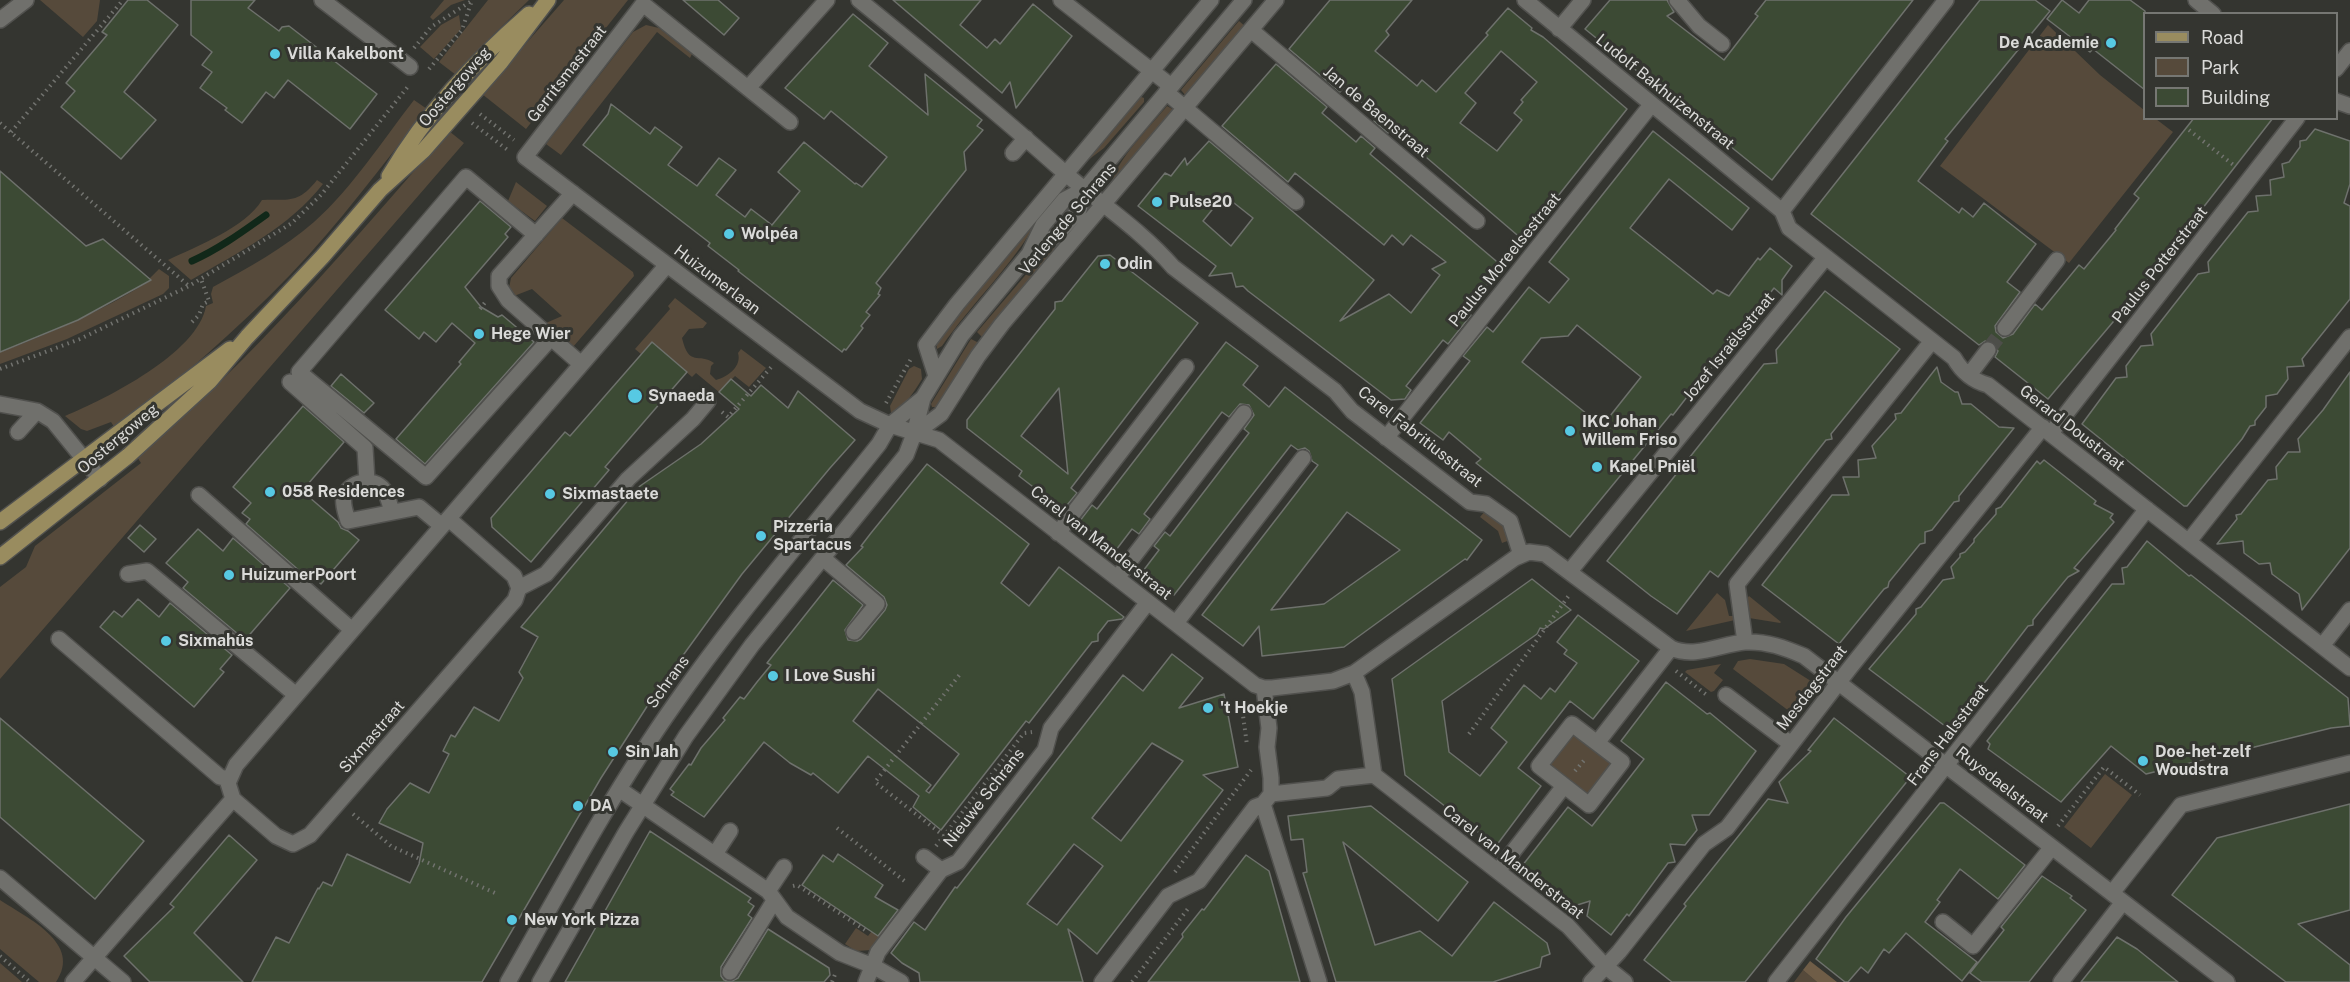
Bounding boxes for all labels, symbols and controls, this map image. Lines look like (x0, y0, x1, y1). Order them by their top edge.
legend (2143, 12, 2338, 120)
street label: Gerritsmastraat (523, 22, 611, 126)
text: Road (2201, 27, 2244, 48)
street label: Ludolf Bakhuizenstraat (1592, 30, 1738, 154)
place label: De Academie (1999, 33, 2099, 53)
marker: De Academie (2104, 36, 2118, 50)
street label: Oostergoweg (415, 43, 495, 131)
place label: Villa Kakelbont (287, 44, 404, 64)
marker: Villa Kakelbont (268, 47, 282, 61)
text: Park (2201, 57, 2239, 78)
street label: Jan de Baenstraat (1319, 62, 1433, 162)
text: Building (2201, 87, 2270, 108)
street label: Verlengde Schrans (1015, 159, 1121, 279)
street label: Paulus Moreelsestraat (1445, 189, 1565, 331)
place label: Pulse20 (1169, 192, 1232, 212)
marker: Pulse20 (1150, 195, 1164, 209)
street label: Paulus Potterstraat (2108, 203, 2212, 327)
place label: Wolpéa (741, 224, 798, 244)
marker: Wolpéa (722, 227, 736, 241)
street label: Huizumerlaan (670, 241, 764, 319)
place label: Odin (1117, 254, 1153, 274)
marker: Odin (1098, 257, 1112, 271)
street label: Jozef Israëlsstraat (1679, 289, 1779, 405)
place label: Hege Wier (491, 324, 570, 344)
marker: Hege Wier (472, 327, 486, 341)
street label: Gerard Doustraat (2016, 381, 2128, 475)
street label: Carel Fabritiusstraat (1354, 382, 1486, 492)
place label: Synaeda (648, 386, 715, 406)
marker: Synaeda (626, 387, 644, 405)
street label: Oostergoweg (74, 400, 162, 478)
place label: IKC Johan Willem Friso (1582, 412, 1677, 450)
marker: IKC Johan Willem Friso (1563, 424, 1577, 438)
place label: Kapel Pniël (1609, 457, 1696, 477)
marker: Kapel Pniël (1590, 460, 1604, 474)
place label: 058 Residences (282, 482, 405, 502)
street label: Carel van Manderstraat (1026, 482, 1176, 604)
place label: Sixmastaete (562, 484, 659, 504)
marker: 058 Residences (263, 485, 277, 499)
marker: Sixmastaete (543, 487, 557, 501)
place label: Pizzeria Spartacus (773, 517, 852, 555)
marker: Pizzeria Spartacus (754, 529, 768, 543)
place label: HuizumerPoort (241, 565, 357, 585)
marker: HuizumerPoort (222, 568, 236, 582)
place label: Sixmahûs (178, 631, 254, 651)
marker: Sixmahûs (159, 634, 173, 648)
street label: Mesdagstraat (1773, 642, 1851, 734)
street label: Schrans (642, 652, 694, 712)
place label: I Love Sushi (785, 666, 875, 686)
marker: I Love Sushi (766, 669, 780, 683)
street label: Frans Halsstraat (1903, 680, 1993, 790)
street label: Sixmastraat (335, 697, 409, 777)
place label: 't Hoekje (1220, 698, 1288, 718)
marker: 't Hoekje (1201, 701, 1215, 715)
place label: Sin Jah (625, 742, 678, 762)
place label: Doe-het-zelf Woudstra (2155, 742, 2251, 780)
street label: Ruysdaelstraat (1952, 743, 2052, 827)
marker: Sin Jah (606, 745, 620, 759)
street label: Nieuwe Schrans (939, 745, 1029, 851)
marker: Doe-het-zelf Woudstra (2136, 754, 2150, 768)
place label: DA (590, 796, 613, 816)
marker: DA (571, 799, 585, 813)
street label: Carel van Manderstraat (1438, 801, 1588, 923)
place label: New York Pizza (524, 910, 639, 930)
marker: New York Pizza (505, 913, 519, 927)

